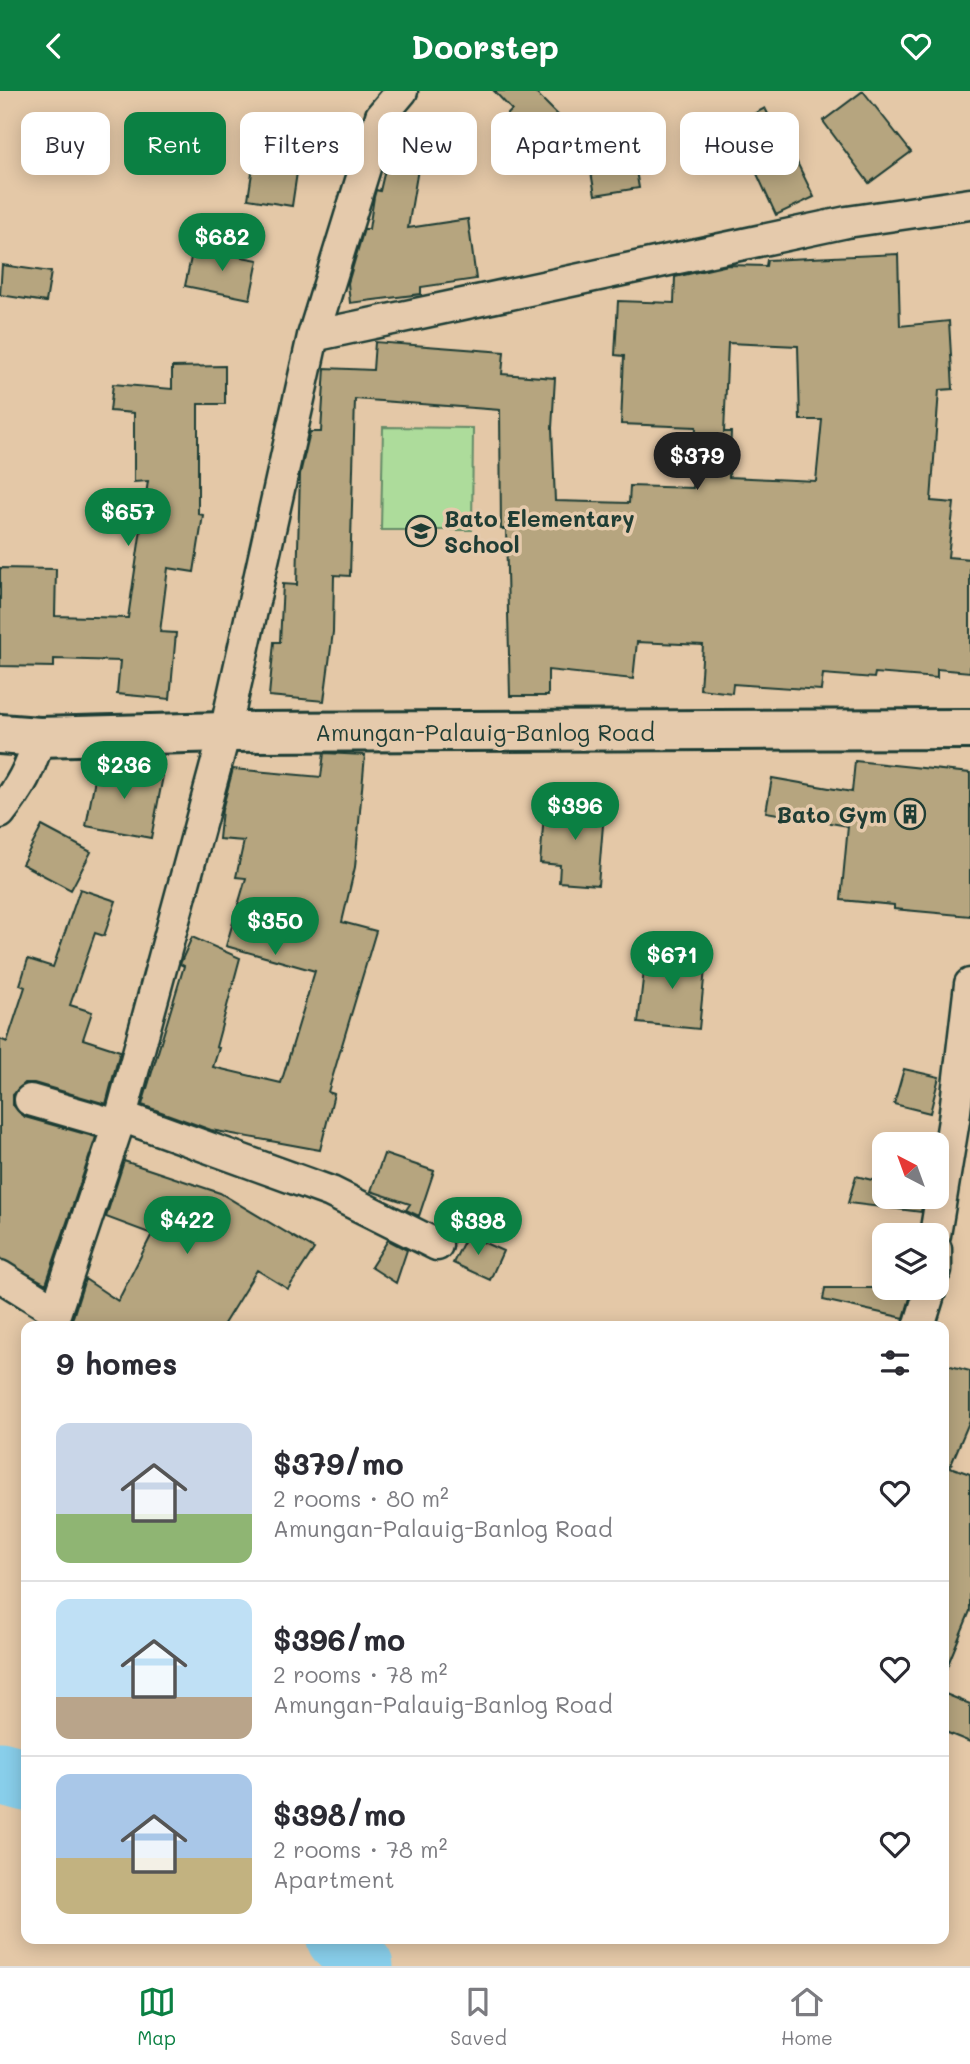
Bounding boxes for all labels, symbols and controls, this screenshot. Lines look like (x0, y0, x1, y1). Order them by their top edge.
text: Doorstep (411, 25, 559, 67)
icon: back (35, 27, 73, 65)
icon: heart (897, 27, 935, 65)
chip: Buy (21, 112, 110, 175)
chip: Rent (124, 112, 226, 175)
chip: Filters (240, 112, 364, 175)
chip: New (378, 112, 477, 175)
chip: Apartment (491, 112, 666, 175)
chip: House (680, 112, 799, 175)
pin: $682 (181, 213, 263, 273)
text: $682 (194, 221, 250, 251)
pin: $379 (656, 433, 738, 492)
text: $379 (670, 440, 724, 470)
pin: $657 (87, 489, 169, 548)
text: $657 (101, 496, 155, 526)
place label: Bato Elementary School (444, 503, 635, 559)
school or university icon: Bato Elementary School (404, 514, 438, 548)
street label: Amungan-Palauig-Banlog Road (315, 717, 655, 747)
pin: $236 (83, 741, 165, 801)
text: $236 (97, 749, 151, 779)
pin: $396 (534, 783, 616, 842)
text: $396 (547, 790, 603, 820)
building icon: Bato Gym (893, 797, 927, 831)
place label: Bato Gym (776, 799, 887, 829)
pin: $350 (234, 897, 316, 957)
text: $350 (247, 905, 303, 935)
pin: $671 (631, 932, 713, 991)
text: $671 (646, 939, 698, 969)
north arrow (872, 1132, 948, 1209)
map controls (872, 1132, 949, 1300)
pin: $422 (146, 1197, 228, 1256)
pin: $398 (437, 1197, 519, 1257)
text: $422 (160, 1204, 214, 1234)
text: $398 (450, 1205, 506, 1235)
button: layers (872, 1223, 949, 1300)
text: 9 homes (56, 1343, 177, 1383)
icon: filters (876, 1344, 914, 1382)
text: $379/mo (273, 1443, 404, 1483)
icon: home (112, 1451, 196, 1535)
icon: heart (876, 1474, 914, 1512)
text: 2 rooms · 80 m² (273, 1483, 449, 1513)
text: Amungan-Palauig-Banlog Road (273, 1513, 613, 1543)
text: $396/mo (273, 1619, 405, 1659)
icon: home (112, 1627, 196, 1711)
icon: heart (876, 1650, 914, 1688)
text: 2 rooms · 78 m² (273, 1659, 447, 1689)
text: Amungan-Palauig-Banlog Road (273, 1689, 613, 1719)
text: $398/mo (273, 1794, 406, 1834)
icon: home (112, 1802, 196, 1886)
icon: heart (876, 1825, 914, 1863)
text: 2 rooms · 78 m² (273, 1834, 447, 1864)
text: Apartment (273, 1864, 395, 1894)
tab: Map (137, 1983, 176, 2050)
tab: Saved (450, 1983, 507, 2050)
tab: Home (781, 1983, 833, 2050)

